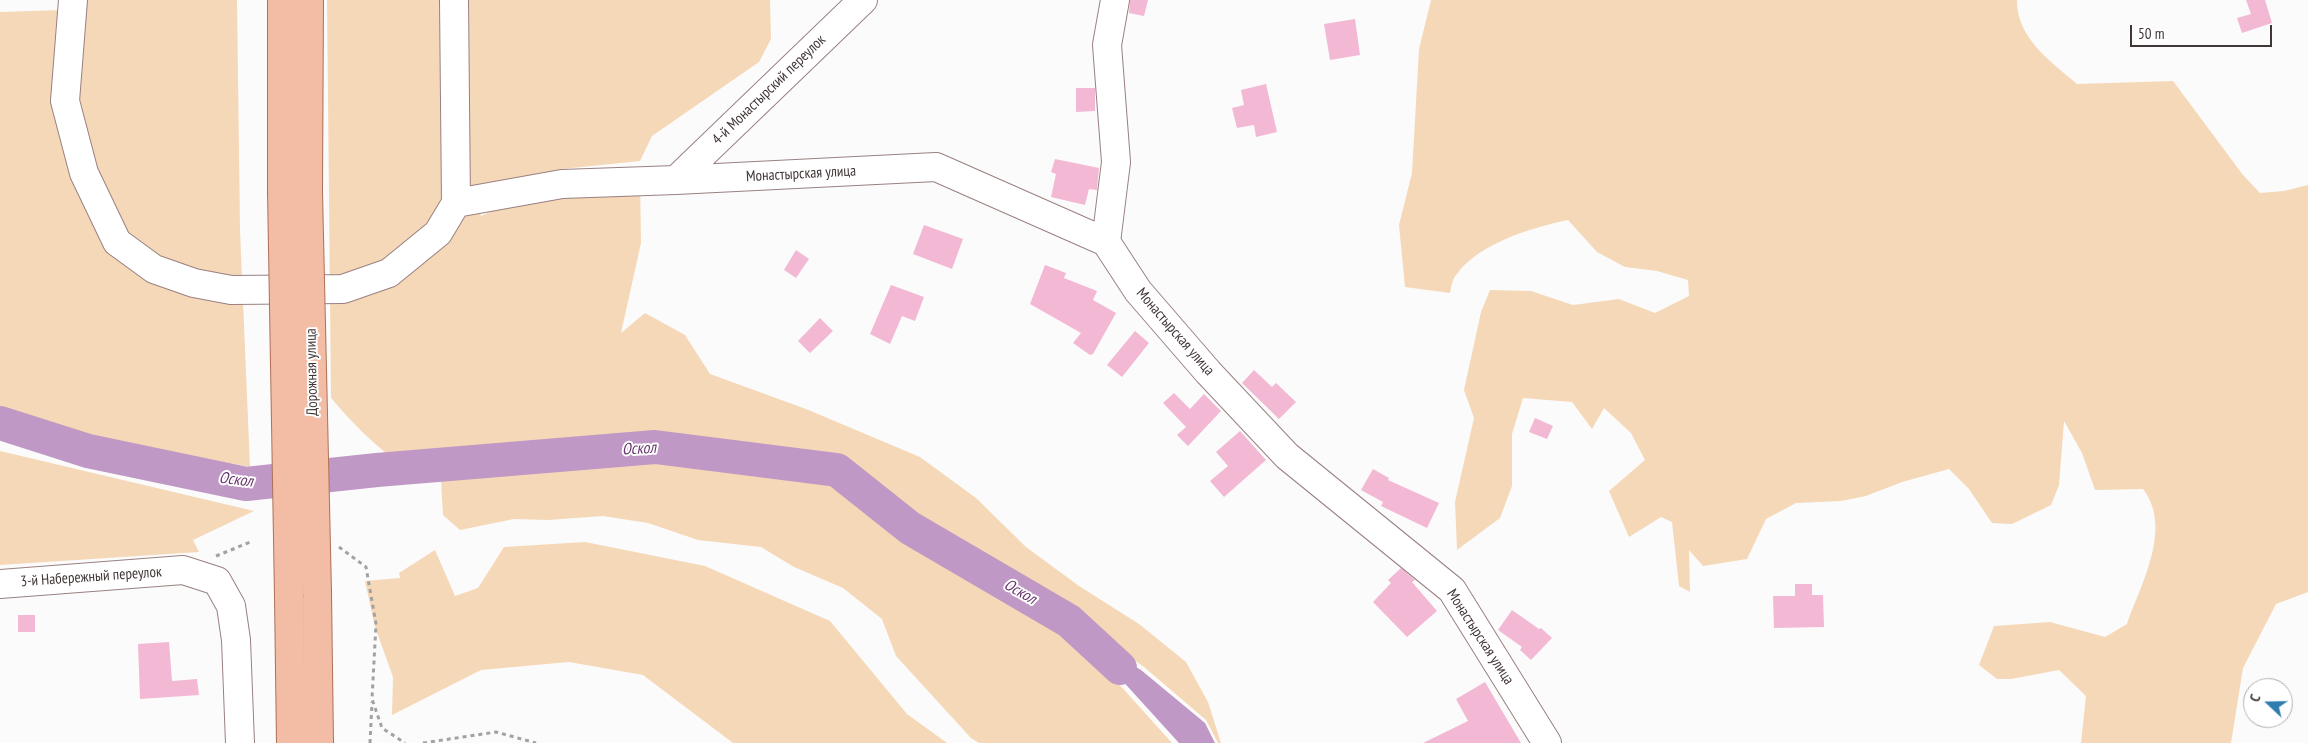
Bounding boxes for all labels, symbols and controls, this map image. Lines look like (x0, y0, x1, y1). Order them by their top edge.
scale bar (2133, 15, 2276, 47)
text: 50 m (2138, 24, 2164, 43)
street label: 4-й Монастырский переулок (709, 31, 829, 149)
street label: Монастырская улица (746, 162, 856, 186)
street label: Монастырская улица (1132, 285, 1218, 379)
street label: Дорожная улица (302, 328, 322, 416)
water label: Оскол (622, 439, 656, 459)
water label: Оскол (218, 468, 254, 492)
street label: 3-й Набережный переулок (20, 563, 162, 591)
water label: Оскол (1000, 575, 1040, 609)
street label: Монастырская улица (1442, 586, 1518, 688)
north arrow (2243, 678, 2293, 728)
text: С (2245, 692, 2264, 704)

